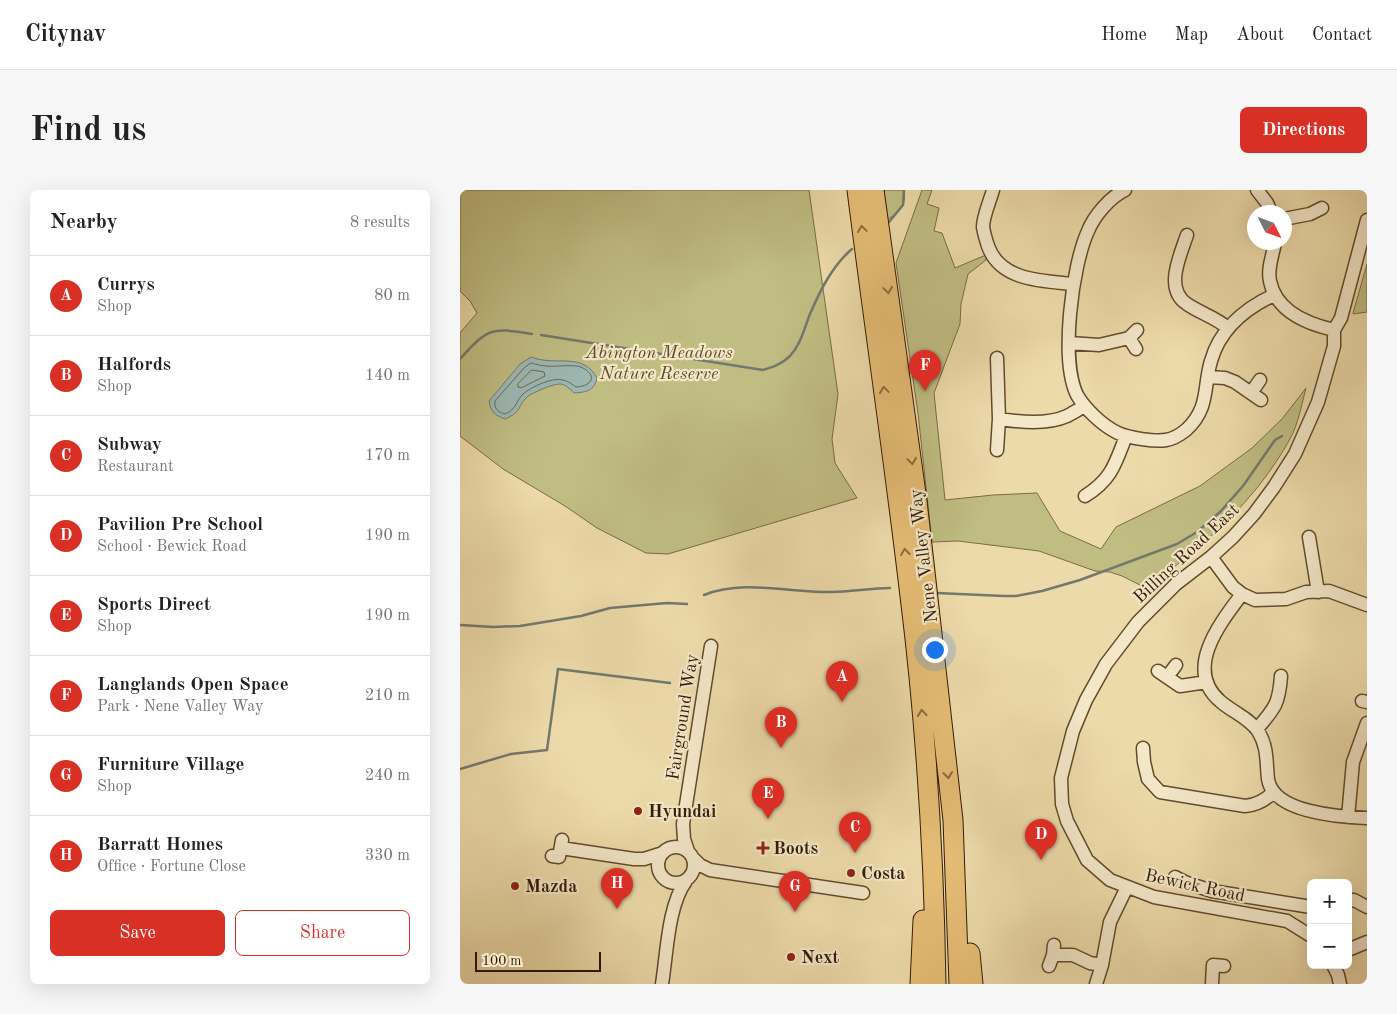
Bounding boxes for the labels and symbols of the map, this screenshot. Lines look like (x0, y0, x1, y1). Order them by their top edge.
north arrow (1247, 205, 1292, 250)
one-way arrow (857, 225, 868, 233)
one-way arrow (882, 286, 892, 295)
park label: Abington Meadows Nature Reserve (584, 344, 733, 383)
pin: F (909, 350, 941, 391)
one-way arrow (879, 386, 889, 395)
one-way arrow (906, 457, 916, 465)
street label: Nene Valley Way (907, 487, 941, 624)
street label: Billing Road East (1130, 500, 1243, 607)
one-way arrow (900, 547, 911, 555)
your location (922, 637, 948, 663)
street label: Fairground Way (664, 652, 702, 782)
pin: A (826, 661, 858, 702)
pin: B (765, 707, 797, 748)
one-way arrow (917, 709, 928, 717)
one-way arrow (942, 772, 953, 780)
pin: E (752, 778, 784, 819)
place label: Hyundai (648, 803, 716, 821)
marker: Hyundai (632, 805, 644, 817)
pin: C (839, 812, 871, 853)
pin: D (1025, 819, 1057, 860)
place label: Boots (773, 840, 818, 858)
marker: Boots (757, 842, 769, 854)
place label: Costa (861, 865, 905, 883)
marker: Costa (845, 867, 857, 879)
street label: Bewick Road (1143, 867, 1246, 905)
pin: H (601, 868, 633, 909)
pin: G (779, 871, 811, 912)
place label: Mazda (525, 878, 577, 896)
marker: Mazda (509, 880, 521, 892)
scale bar (475, 949, 601, 972)
place label: Next (801, 949, 840, 967)
marker: Next (785, 951, 797, 963)

